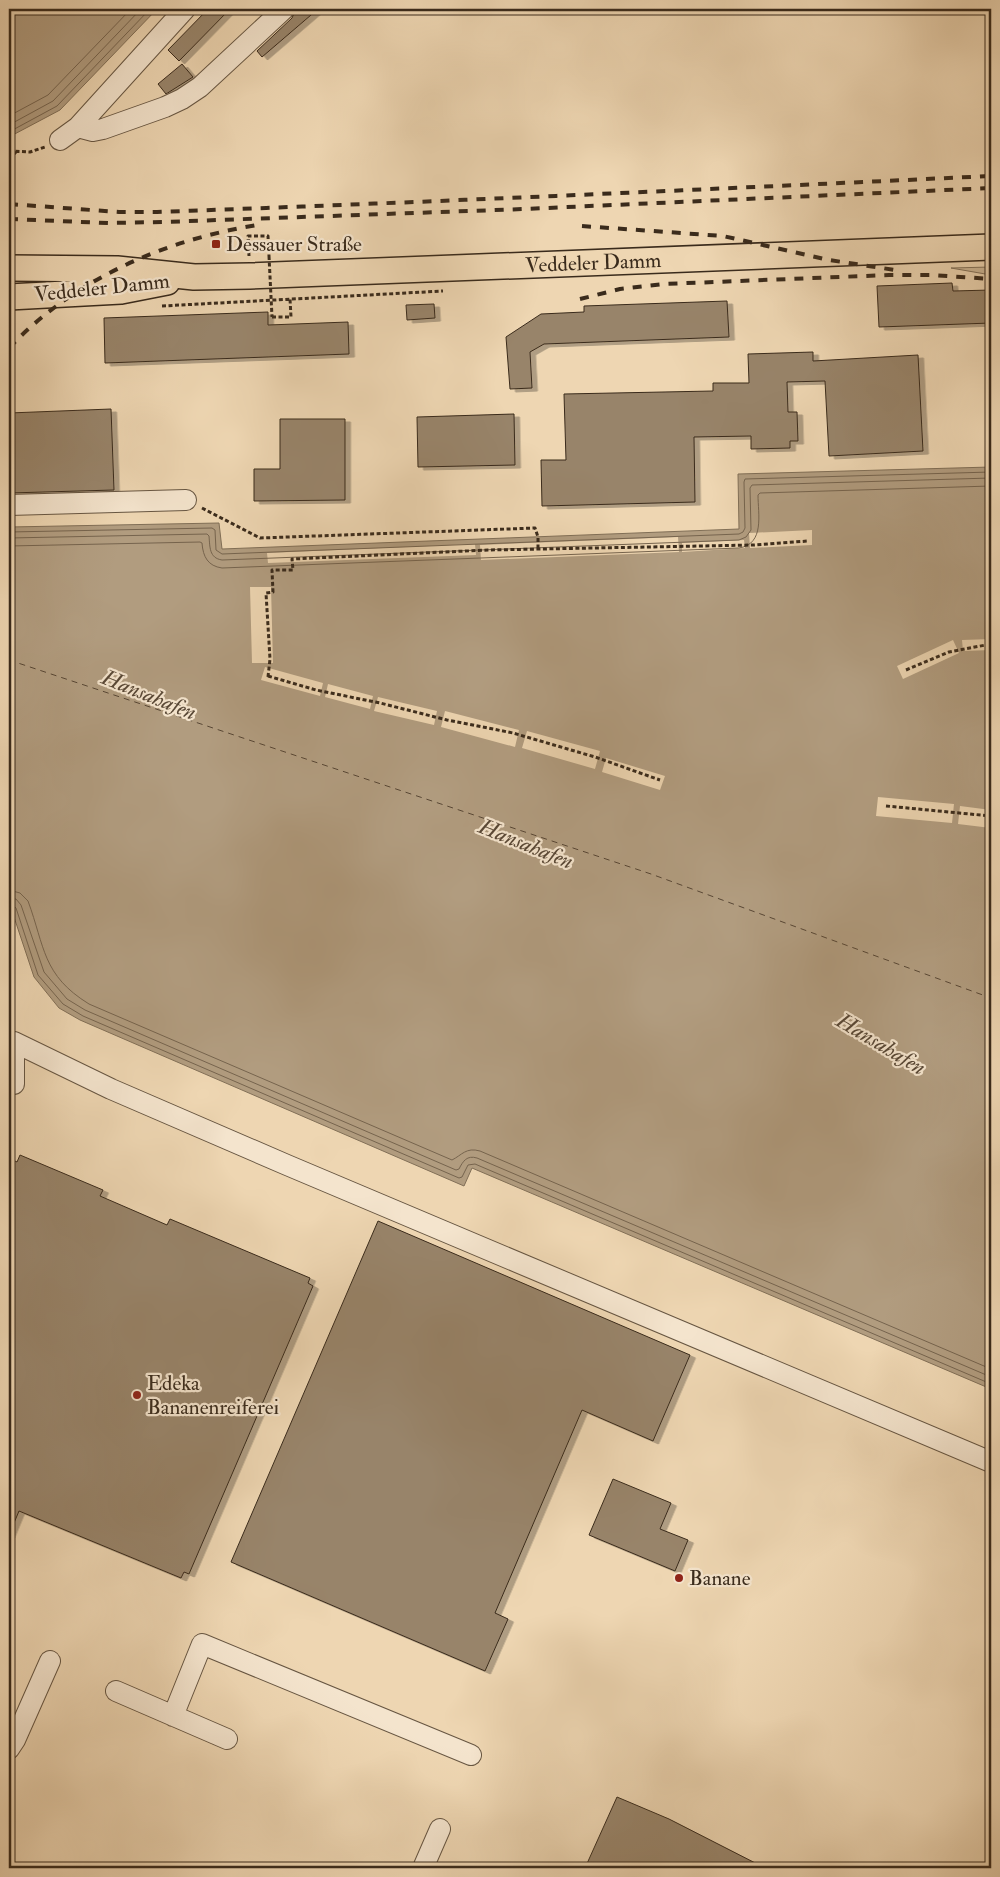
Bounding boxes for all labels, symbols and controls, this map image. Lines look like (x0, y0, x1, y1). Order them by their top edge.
place label: Dessauer Straße (226, 231, 362, 258)
marker: Dessauer Straße (210, 238, 222, 250)
street label: Veddeler Damm (525, 246, 662, 279)
street label: Veddeler Damm (33, 267, 171, 309)
water label: Hansahafen (97, 663, 200, 727)
water label: Hansahafen (474, 812, 577, 876)
water label: Hansahafen (830, 1006, 931, 1082)
place label: Edeka Bananenreiferei (147, 1370, 279, 1421)
marker: Edeka Bananenreiferei (131, 1389, 143, 1401)
place label: Banane (689, 1565, 751, 1592)
marker: Banane (673, 1572, 685, 1584)

